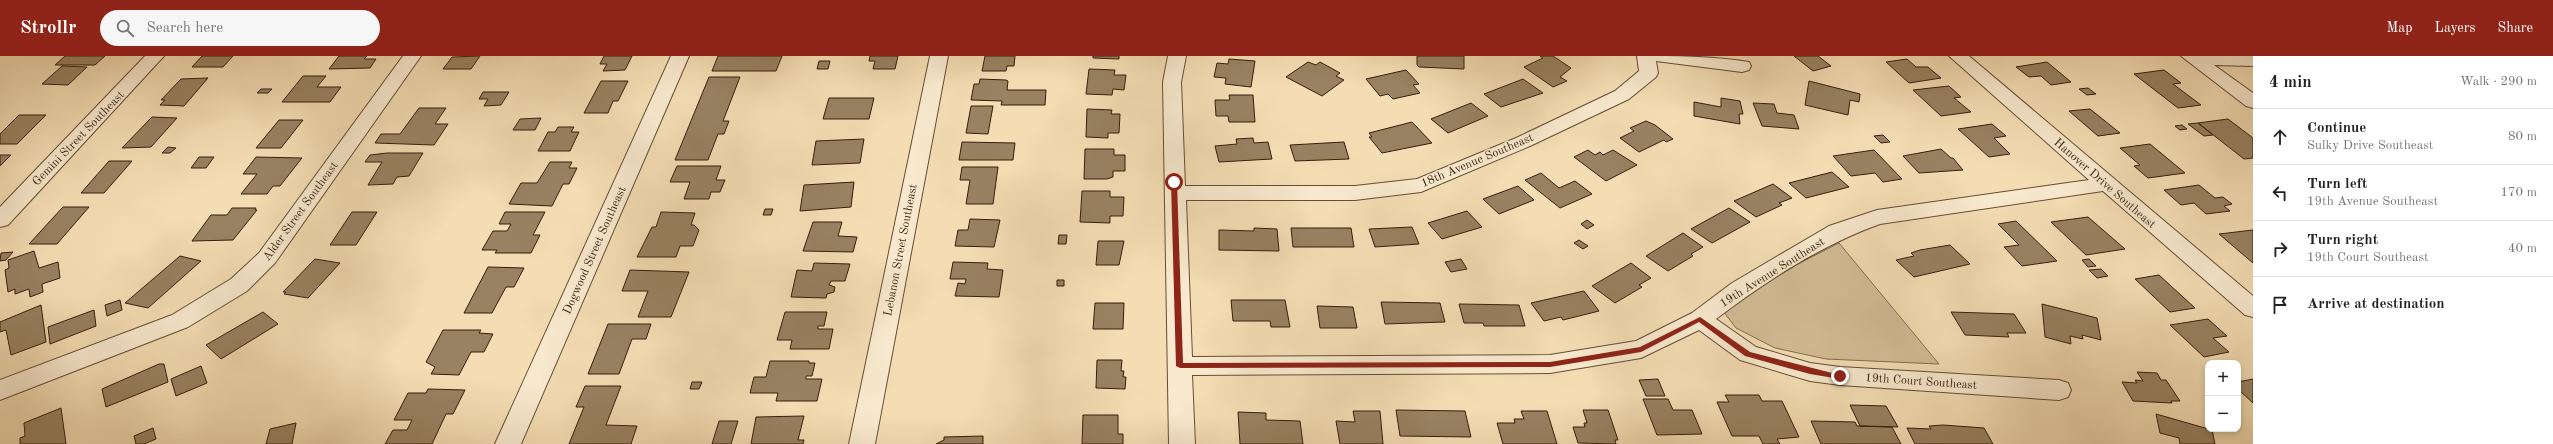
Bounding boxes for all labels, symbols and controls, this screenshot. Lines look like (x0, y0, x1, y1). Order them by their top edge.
search box (100, 10, 380, 46)
icon: search (114, 17, 136, 39)
text: Strollr (20, 19, 76, 38)
text: Search here (146, 21, 223, 36)
text: Map (2387, 21, 2413, 35)
text: Layers (2435, 21, 2476, 35)
text: Share (2498, 21, 2533, 35)
text: 4 min (2269, 74, 2312, 91)
text: Walk · 290 m (2460, 75, 2537, 88)
street label: Gemini Street Southeast (30, 89, 127, 188)
text: Continue (2307, 121, 2366, 136)
icon: ahead (2269, 126, 2291, 148)
text: 80 m (2508, 130, 2537, 143)
street label: 18th Avenue Southeast (1419, 132, 1535, 190)
street label: Hanover Drive Southeast (2051, 136, 2158, 231)
text: Sulky Drive Southeast (2307, 139, 2433, 152)
street label: Alder Street Southeast (261, 160, 341, 263)
route start (1165, 173, 1183, 191)
text: Turn left (2307, 177, 2367, 192)
icon: left (2269, 182, 2291, 204)
street label: Lebanon Street Southeast (882, 183, 920, 317)
street label: Dogwood Street Southeast (561, 185, 629, 316)
text: 170 m (2500, 186, 2537, 199)
text: 19th Avenue Southeast (2307, 195, 2438, 208)
text: Turn right (2307, 233, 2378, 248)
street label: 19th Avenue Southeast (1718, 236, 1827, 310)
icon: right (2269, 238, 2291, 260)
text: 40 m (2508, 242, 2537, 255)
text: 19th Court Southeast (2307, 251, 2429, 264)
icon: arrive (2269, 294, 2291, 316)
text: Arrive at destination (2307, 297, 2445, 312)
map controls (2205, 360, 2241, 432)
button: + (2205, 360, 2241, 396)
route end (1831, 367, 1849, 385)
street label: 19th Court Southeast (1865, 372, 1977, 392)
button: − (2205, 396, 2241, 432)

